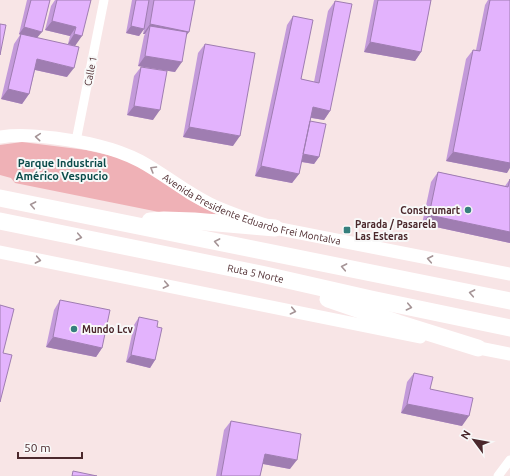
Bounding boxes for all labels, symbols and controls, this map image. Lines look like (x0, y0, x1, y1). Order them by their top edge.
street label: Calle 1 (82, 55, 99, 87)
one-way arrow (35, 132, 41, 141)
district label: Parque Industrial Américo Vespucio (16, 157, 109, 182)
one-way arrow (150, 166, 157, 173)
street label: Avenida Presidente Eduardo Frei Montalva (161, 172, 342, 247)
one-way arrow (30, 201, 36, 209)
place label: Construmart (400, 205, 461, 216)
marker: Construmart (463, 205, 473, 215)
place label: Parada / Pasarela Las Esteras (355, 219, 437, 242)
marker: Parada / Pasarela Las Esteras (342, 225, 352, 235)
one-way arrow (76, 232, 83, 240)
one-way arrow (214, 238, 220, 246)
one-way arrow (35, 255, 41, 263)
one-way arrow (427, 255, 434, 263)
street label: Ruta 5 Norte (226, 262, 285, 285)
one-way arrow (341, 264, 347, 272)
one-way arrow (162, 281, 169, 289)
one-way arrow (469, 289, 475, 297)
one-way arrow (406, 303, 412, 311)
one-way arrow (290, 307, 296, 315)
marker: Mundo Lcv (69, 324, 79, 334)
place label: Mundo Lcv (82, 324, 133, 335)
north arrow (454, 420, 494, 460)
text: N (458, 428, 473, 441)
scale bar (18, 434, 82, 460)
text: 50 m (24, 441, 51, 454)

